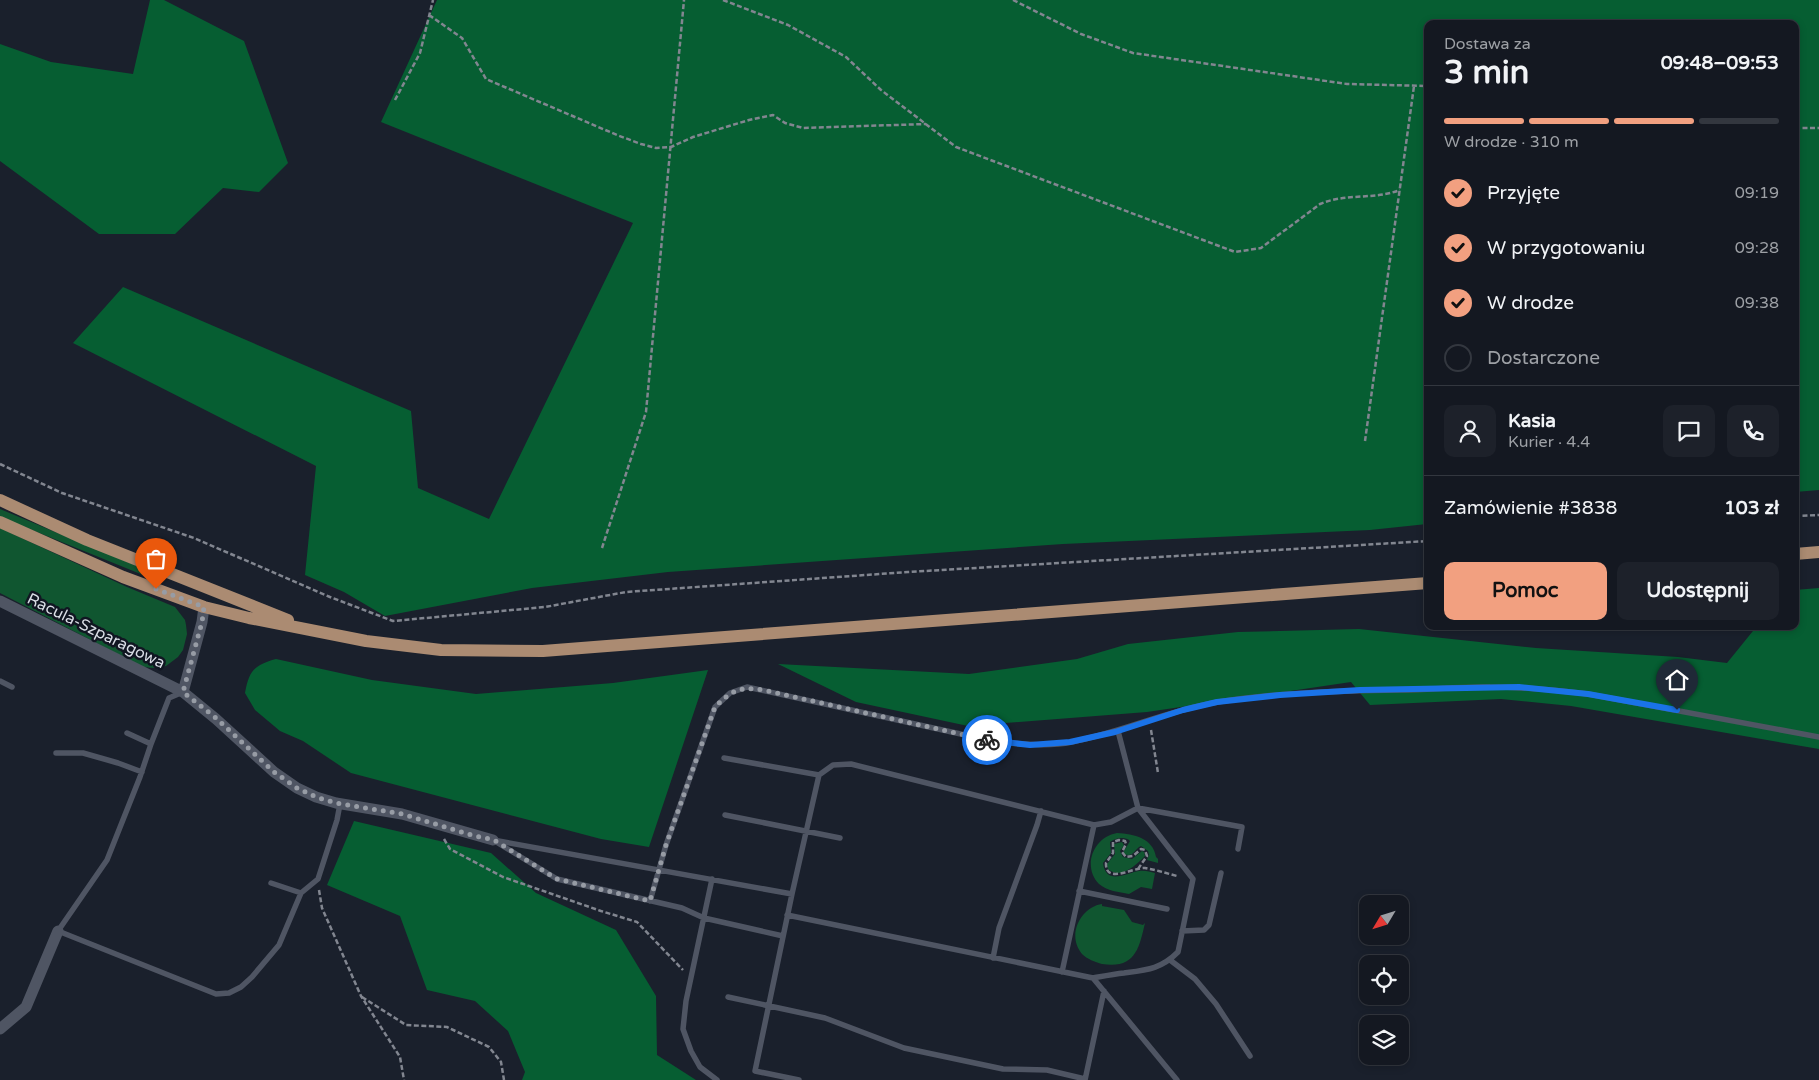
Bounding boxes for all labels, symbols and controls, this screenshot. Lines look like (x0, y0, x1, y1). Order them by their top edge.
text: Dostawa za (1444, 34, 1531, 54)
text: 09:48–09:53 (1661, 52, 1779, 74)
text: 3 min (1444, 54, 1529, 92)
text: W drodze · 310 m (1444, 132, 1579, 152)
icon: check (1444, 179, 1472, 207)
text: Przyjęte (1487, 182, 1560, 204)
text: 09:19 (1735, 183, 1779, 203)
icon: check (1444, 234, 1472, 262)
text: W przygotowaniu (1487, 237, 1645, 259)
text: 09:28 (1735, 238, 1779, 258)
icon: check (1444, 289, 1472, 317)
text: W drodze (1487, 292, 1574, 314)
text: 09:38 (1735, 293, 1779, 313)
text: Dostarczone (1487, 347, 1600, 369)
button: person (1444, 405, 1496, 457)
button: chat (1663, 405, 1715, 457)
button: phone (1727, 405, 1779, 457)
text: Kasia (1508, 410, 1556, 432)
text: Kurier · 4.4 (1508, 432, 1590, 452)
text: Zamówienie #3838 (1444, 497, 1618, 519)
text: 103 zł (1724, 497, 1779, 519)
pin (135, 538, 177, 589)
icon: bag (142, 545, 170, 573)
button: Pomoc (1444, 562, 1607, 620)
button: Udostępnij (1617, 562, 1779, 620)
street label: Racula-Szparagowa (24, 589, 168, 673)
pin (1656, 659, 1698, 710)
icon: home (1663, 666, 1691, 694)
courier (962, 715, 1012, 765)
icon: bike (973, 726, 1001, 754)
north arrow (1359, 895, 1409, 945)
map controls (1359, 895, 1409, 1065)
button: locate (1359, 955, 1409, 1005)
button: layers (1359, 1015, 1409, 1065)

